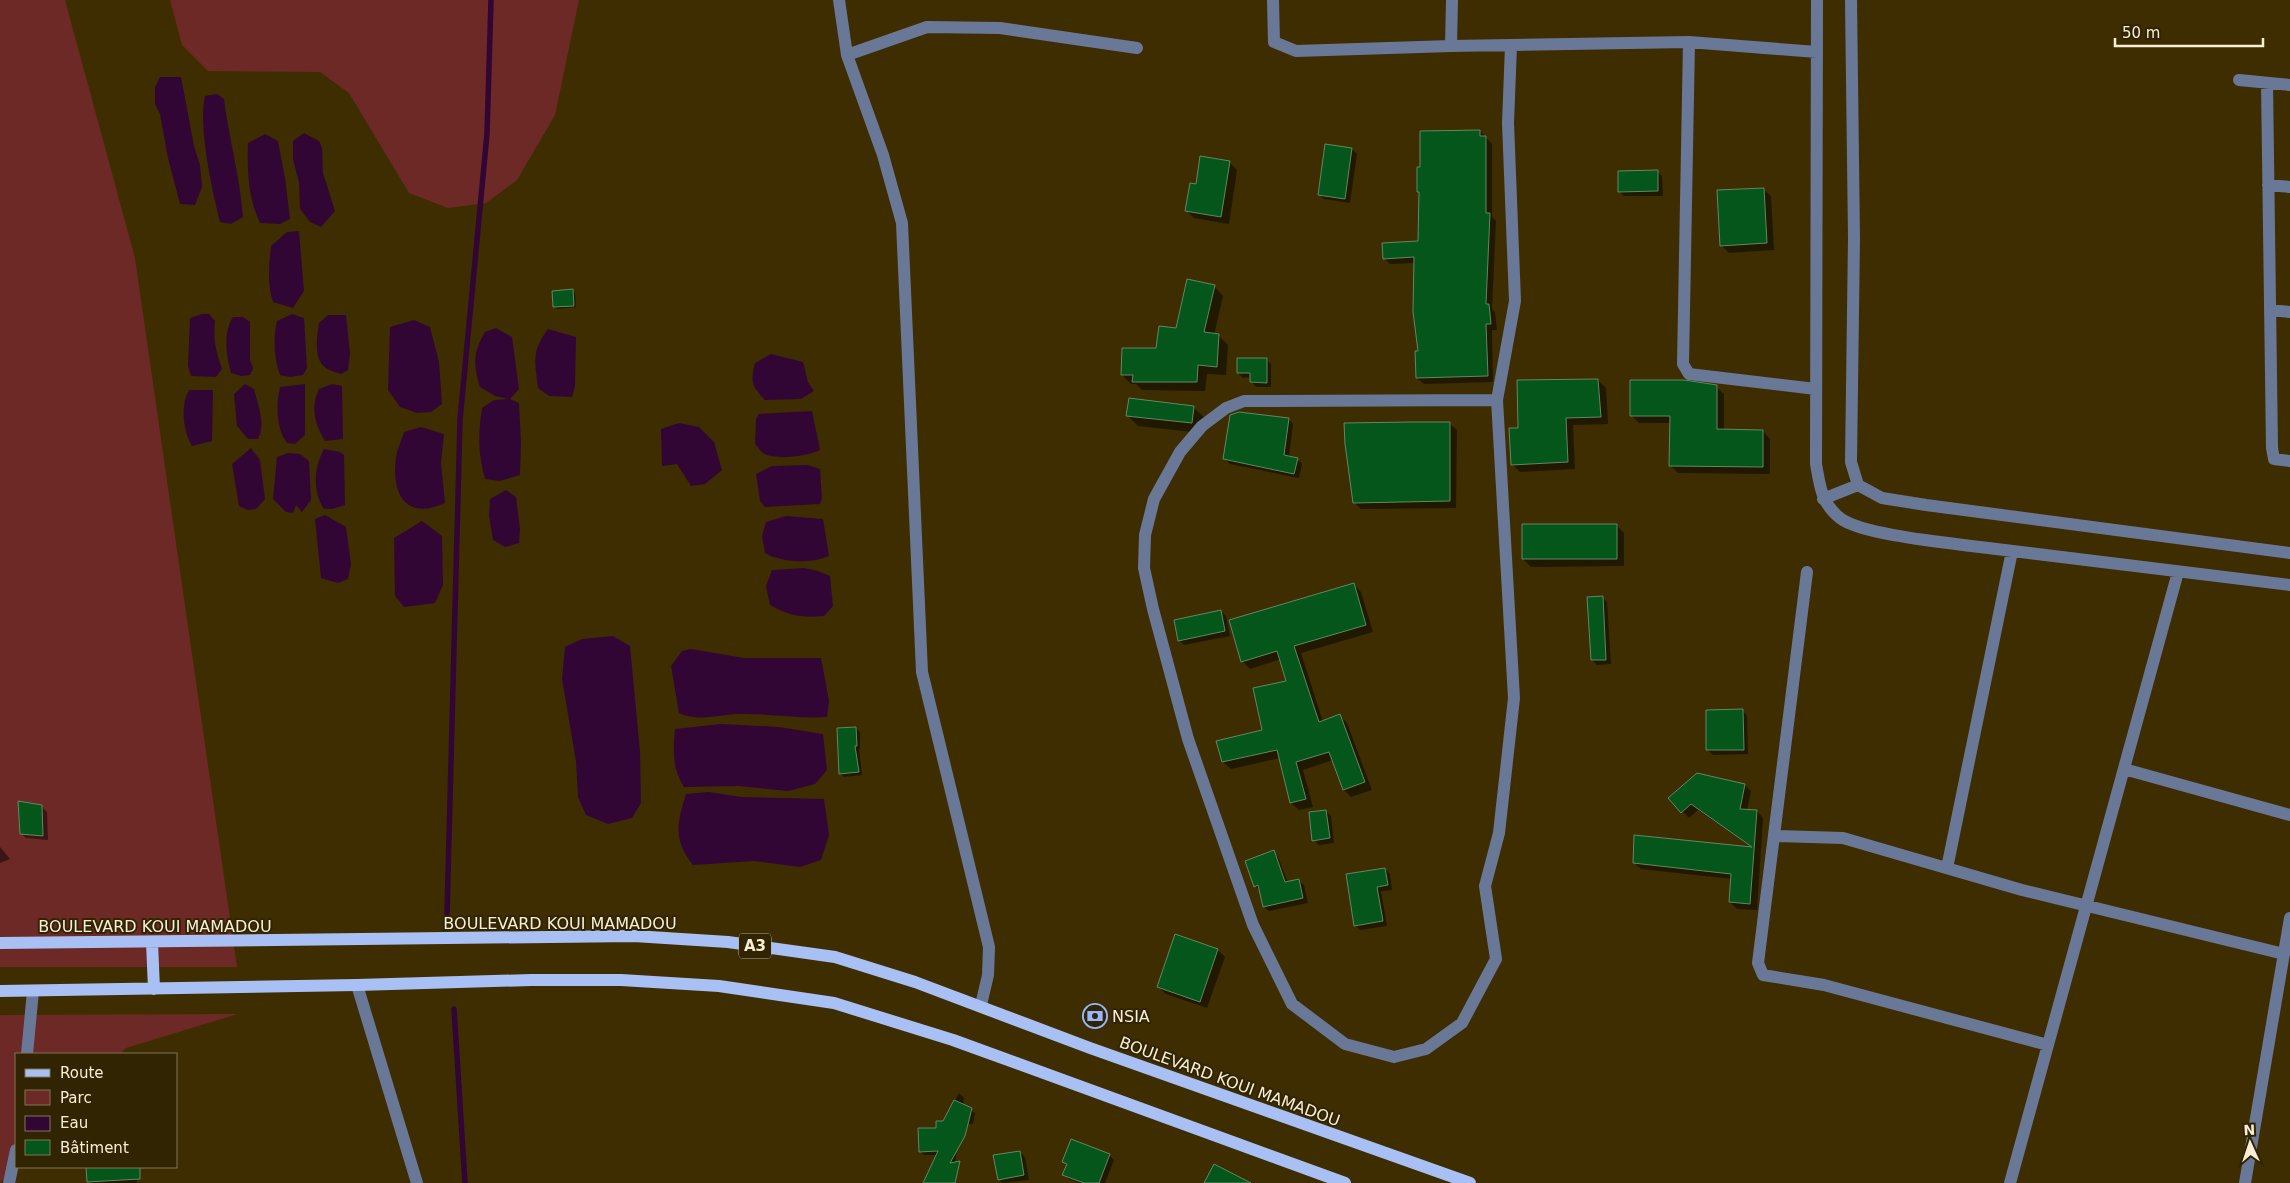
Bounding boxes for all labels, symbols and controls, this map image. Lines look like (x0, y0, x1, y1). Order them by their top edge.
scale bar (2115, 15, 2262, 47)
text: 50 m (2122, 24, 2160, 42)
street label: BOULEVARD KOUI MAMADOU (443, 914, 677, 933)
street label: BOULEVARD KOUI MAMADOU (38, 917, 272, 936)
road number: A3 (739, 934, 771, 958)
bank icon: NSIA (1082, 1003, 1108, 1029)
place label: NSIA (1112, 1007, 1150, 1026)
street label: BOULEVARD KOUI MAMADOU (1117, 1033, 1343, 1130)
legend (15, 1053, 178, 1168)
text: Route (60, 1064, 104, 1082)
text: Parc (60, 1089, 92, 1107)
text: Eau (60, 1114, 88, 1132)
north arrow (2225, 1118, 2275, 1168)
text: N (2243, 1122, 2256, 1138)
text: Bâtiment (60, 1139, 129, 1157)

